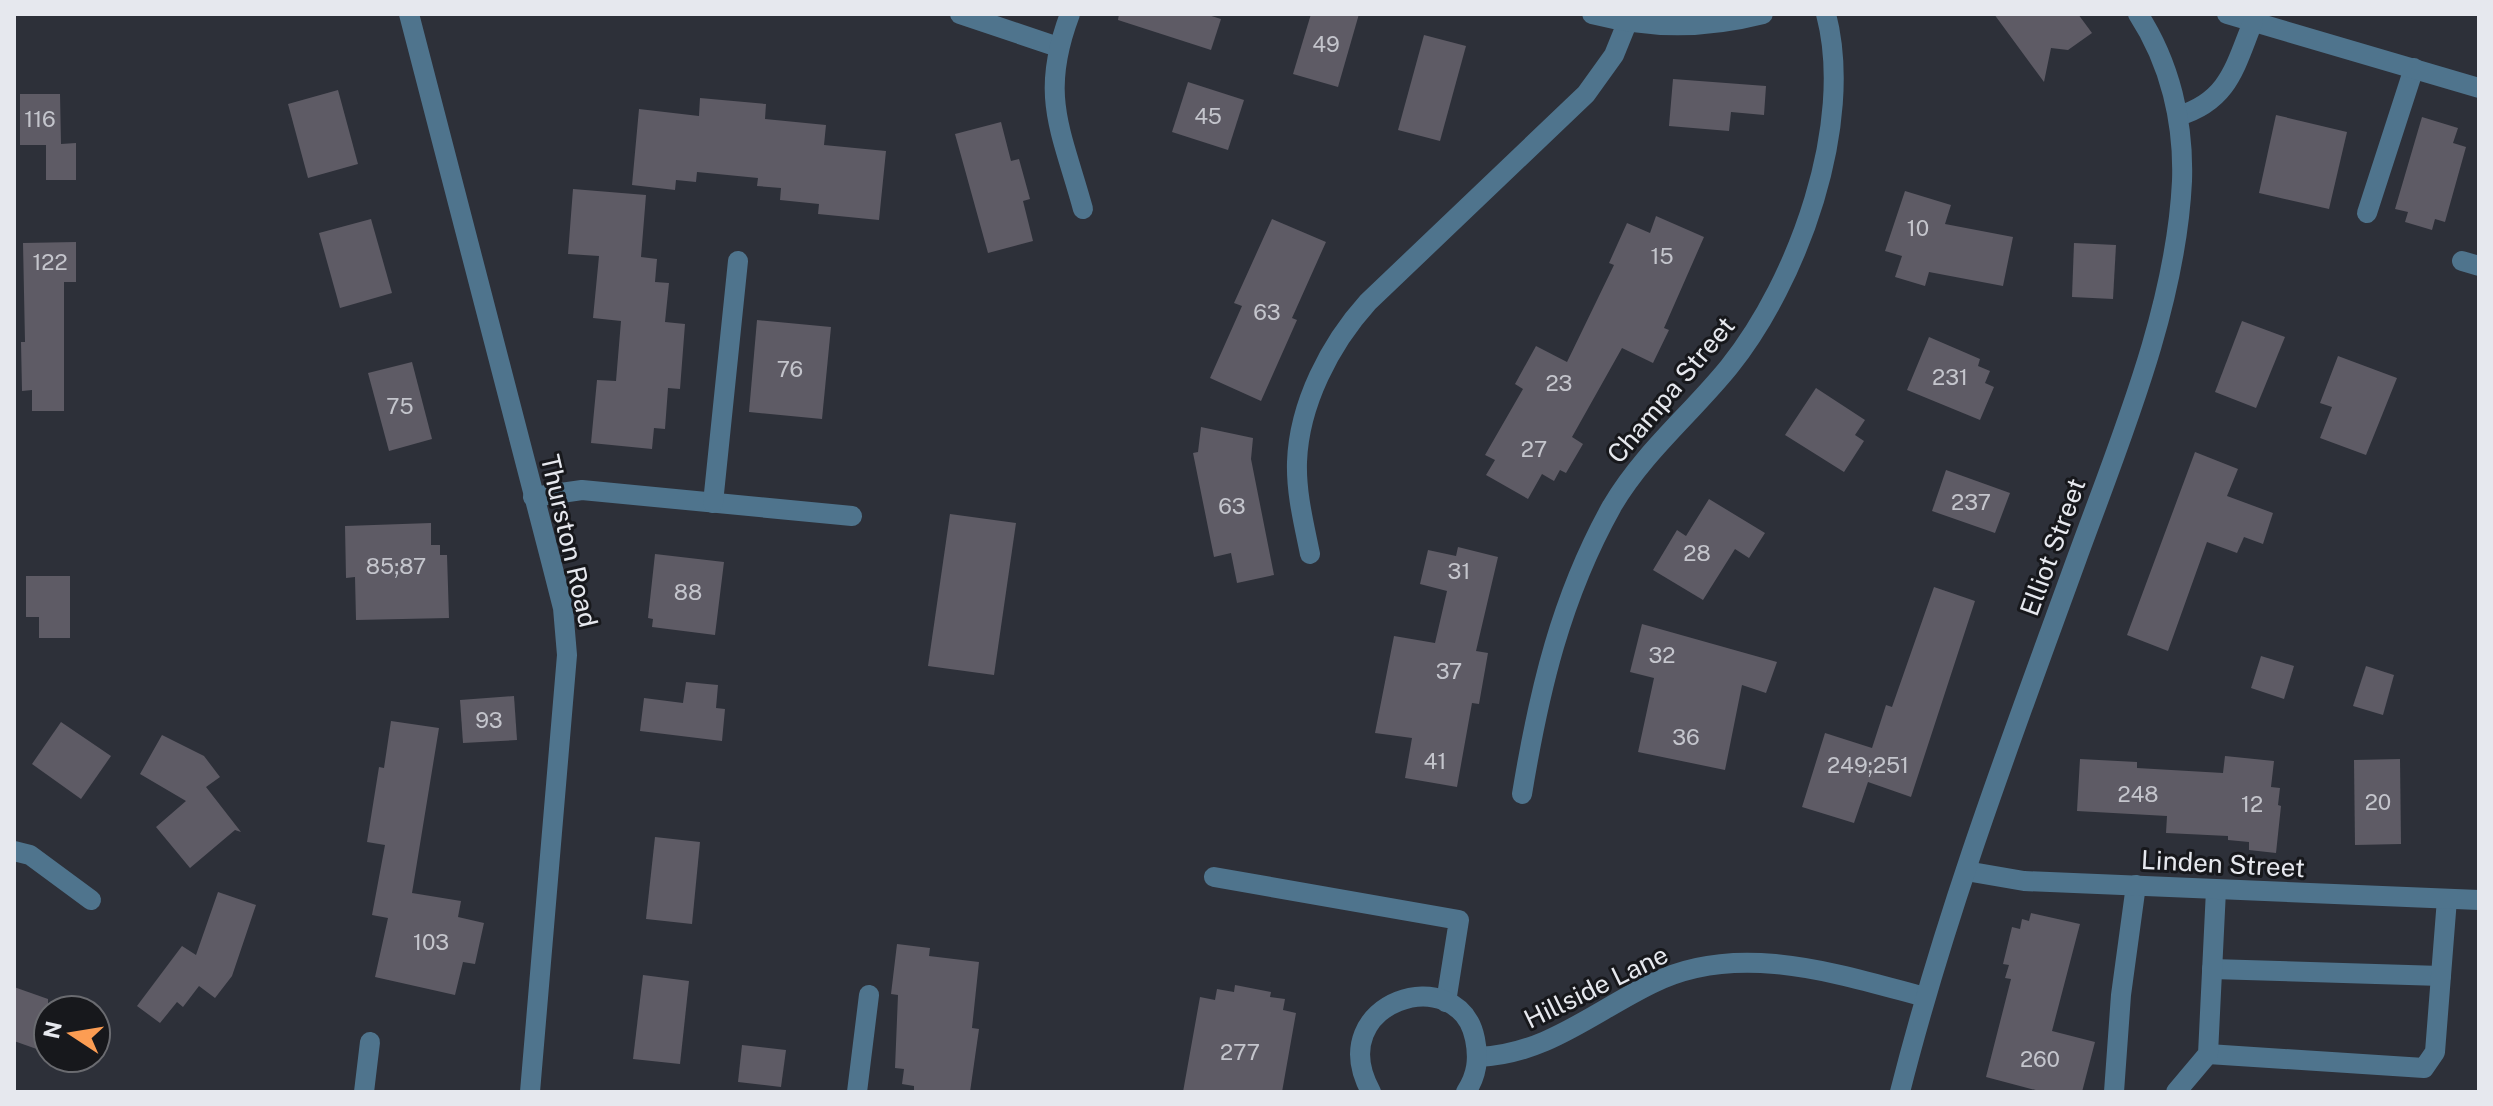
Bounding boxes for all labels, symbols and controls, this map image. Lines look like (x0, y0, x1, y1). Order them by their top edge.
house number: 49 (1312, 31, 1340, 57)
house number: 45 (1194, 103, 1222, 129)
house number: 116 (24, 106, 56, 132)
house number: 10 (1907, 215, 1929, 241)
house number: 15 (1650, 243, 1674, 269)
house number: 122 (32, 249, 68, 275)
house number: 63 (1253, 299, 1281, 325)
street label: Champa Street (1600, 310, 1741, 469)
house number: 76 (777, 356, 803, 382)
house number: 231 (1932, 364, 1968, 390)
house number: 23 (1546, 370, 1572, 396)
house number: 75 (386, 393, 414, 419)
house number: 27 (1521, 436, 1547, 462)
street label: Thurston Road (535, 452, 604, 630)
street label: Elliot Street (2013, 474, 2092, 620)
house number: 237 (1951, 489, 1991, 515)
house number: 63 (1218, 493, 1246, 519)
house number: 28 (1683, 540, 1711, 566)
house number: 85;87 (366, 553, 426, 579)
house number: 31 (1448, 558, 1470, 584)
house number: 88 (674, 579, 702, 605)
house number: 32 (1649, 642, 1675, 668)
house number: 37 (1436, 658, 1462, 684)
house number: 93 (475, 707, 503, 733)
house number: 36 (1672, 724, 1700, 750)
house number: 41 (1424, 748, 1446, 774)
house number: 249;251 (1827, 752, 1909, 778)
house number: 248 (2117, 781, 2159, 807)
house number: 20 (2365, 789, 2391, 815)
house number: 12 (2241, 791, 2263, 817)
street label: Linden Street (2140, 844, 2306, 883)
house number: 103 (413, 929, 449, 955)
street label: Hillside Lane (1519, 938, 1673, 1035)
north arrow (32, 994, 112, 1074)
text: N (38, 1019, 67, 1041)
house number: 277 (1220, 1039, 1260, 1065)
house number: 260 (2020, 1046, 2060, 1072)

